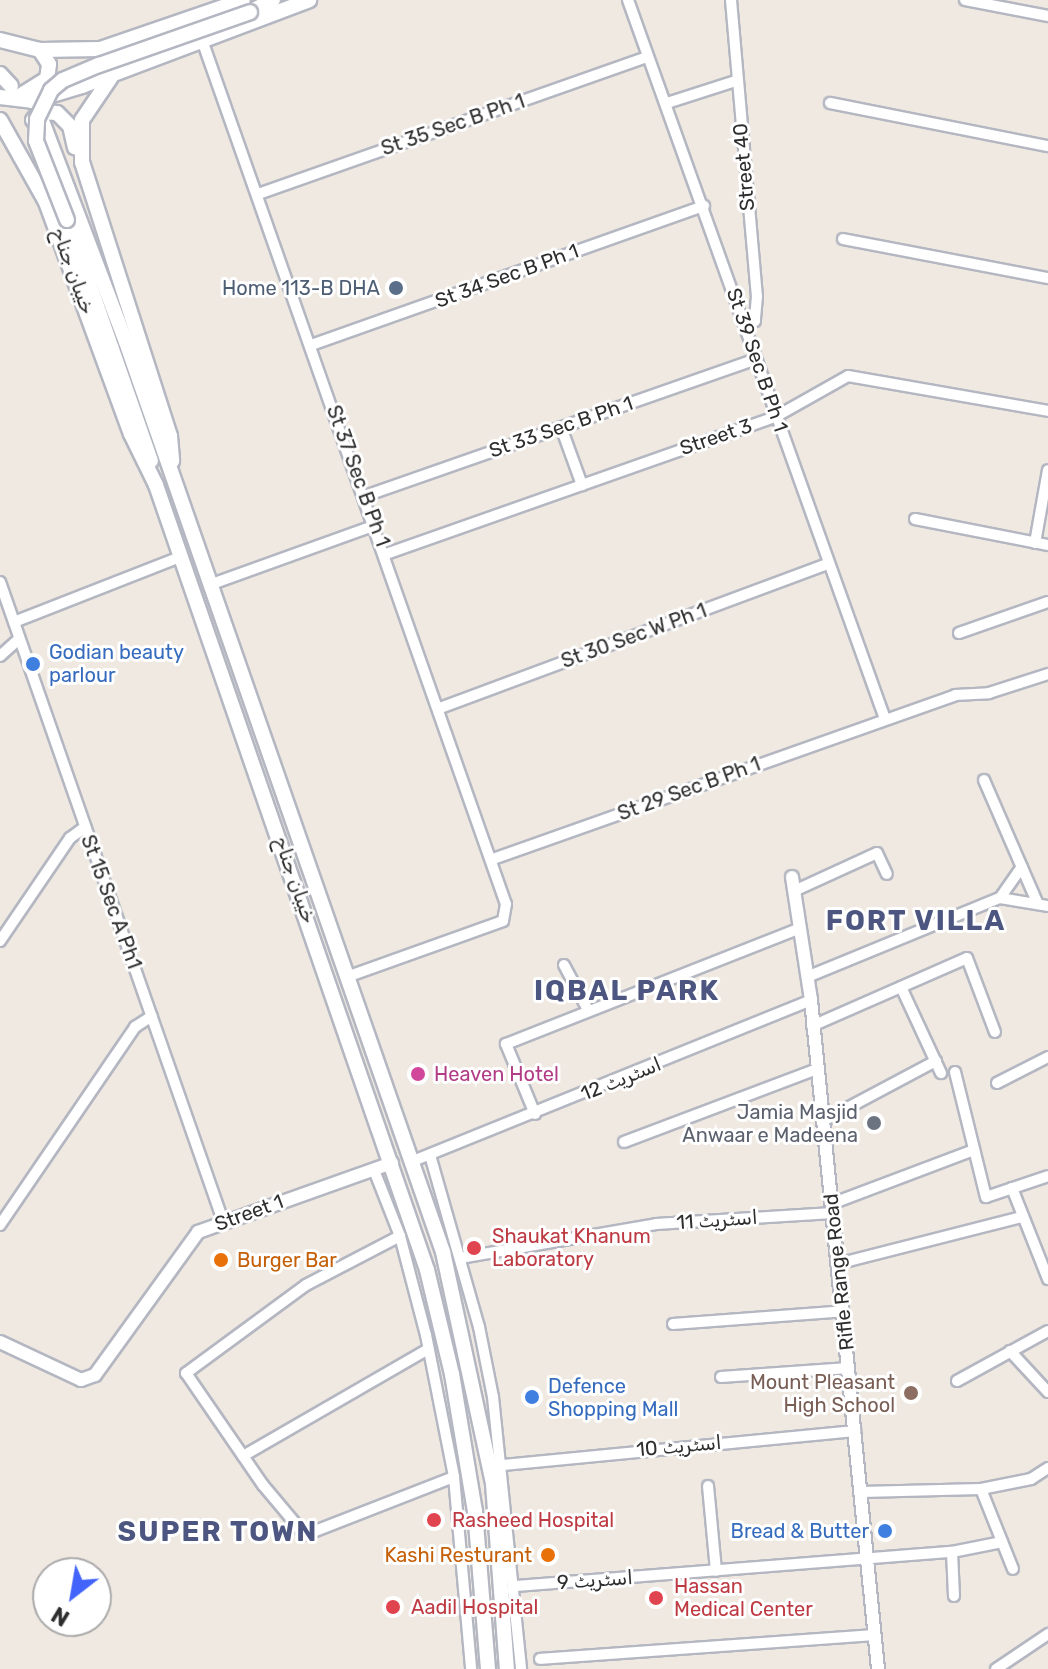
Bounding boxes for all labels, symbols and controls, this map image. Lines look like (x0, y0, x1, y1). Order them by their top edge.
street label: St 35 Sec B Ph 1 (378, 89, 528, 161)
street label: Street 40 (728, 122, 760, 212)
street label: خیبان جناح (46, 224, 100, 318)
street label: St 34 Sec B Ph 1 (432, 239, 582, 313)
place label: Home 113-B DHA (222, 276, 380, 300)
marker: Home 113-B DHA (387, 279, 405, 297)
street label: St 39 Sec B Ph 1 (721, 285, 793, 435)
street label: St 33 Sec B Ph 1 (486, 391, 636, 463)
street label: St 37 Sec B Ph 1 (321, 402, 395, 550)
street label: Street 3 (677, 413, 755, 461)
street label: St 30 Sec W Ph 1 (558, 598, 710, 674)
place label: Godian beauty parlour (49, 640, 184, 687)
marker: Godian beauty parlour (24, 655, 42, 673)
street label: St 29 Sec B Ph 1 (614, 752, 764, 826)
street label: St 15 Sec A Ph1 (75, 831, 147, 973)
street label: خیبان جناح (269, 833, 321, 927)
district label: FORT VILLA (825, 904, 1007, 938)
district label: IQBAL PARK (534, 974, 720, 1008)
street label: اسٹریٹ 12 (577, 1052, 665, 1106)
place label: Heaven Hotel (434, 1062, 559, 1086)
marker: Heaven Hotel (409, 1065, 427, 1083)
place label: Jamia Masjid Anwaar e Madeena (682, 1100, 858, 1147)
marker: Jamia Masjid Anwaar e Madeena (865, 1114, 883, 1132)
street label: Street 1 (211, 1190, 287, 1236)
street label: Rifle Range Road (819, 1192, 859, 1352)
street label: اسٹریٹ 11 (676, 1205, 758, 1235)
place label: Shaukat Khanum Laboratory (492, 1224, 651, 1271)
marker: Shaukat Khanum Laboratory (463, 1237, 485, 1259)
place label: Burger Bar (237, 1248, 337, 1272)
marker: Burger Bar (212, 1251, 230, 1269)
place label: Mount Pleasant High School (750, 1370, 895, 1417)
place label: Defence Shopping Mall (548, 1374, 678, 1421)
marker: Mount Pleasant High School (902, 1384, 920, 1402)
marker: Defence Shopping Mall (523, 1388, 541, 1406)
street label: اسٹریٹ 10 (635, 1430, 723, 1462)
place label: Rasheed Hospital (452, 1508, 614, 1532)
marker: Rasheed Hospital (423, 1509, 445, 1531)
district label: SUPER TOWN (117, 1515, 319, 1549)
place label: Bread & Butter (731, 1519, 869, 1543)
marker: Bread & Butter (876, 1522, 894, 1540)
place label: Kashi Resturant (384, 1543, 532, 1567)
marker: Kashi Resturant (539, 1546, 557, 1564)
north arrow (32, 1557, 112, 1637)
street label: اسٹریٹ 9 (556, 1565, 634, 1595)
place label: Hassan Medical Center (674, 1574, 813, 1621)
marker: Hassan Medical Center (645, 1587, 667, 1609)
place label: Aadil Hospital (411, 1595, 538, 1619)
marker: Aadil Hospital (382, 1596, 404, 1618)
text: N (47, 1601, 74, 1632)

